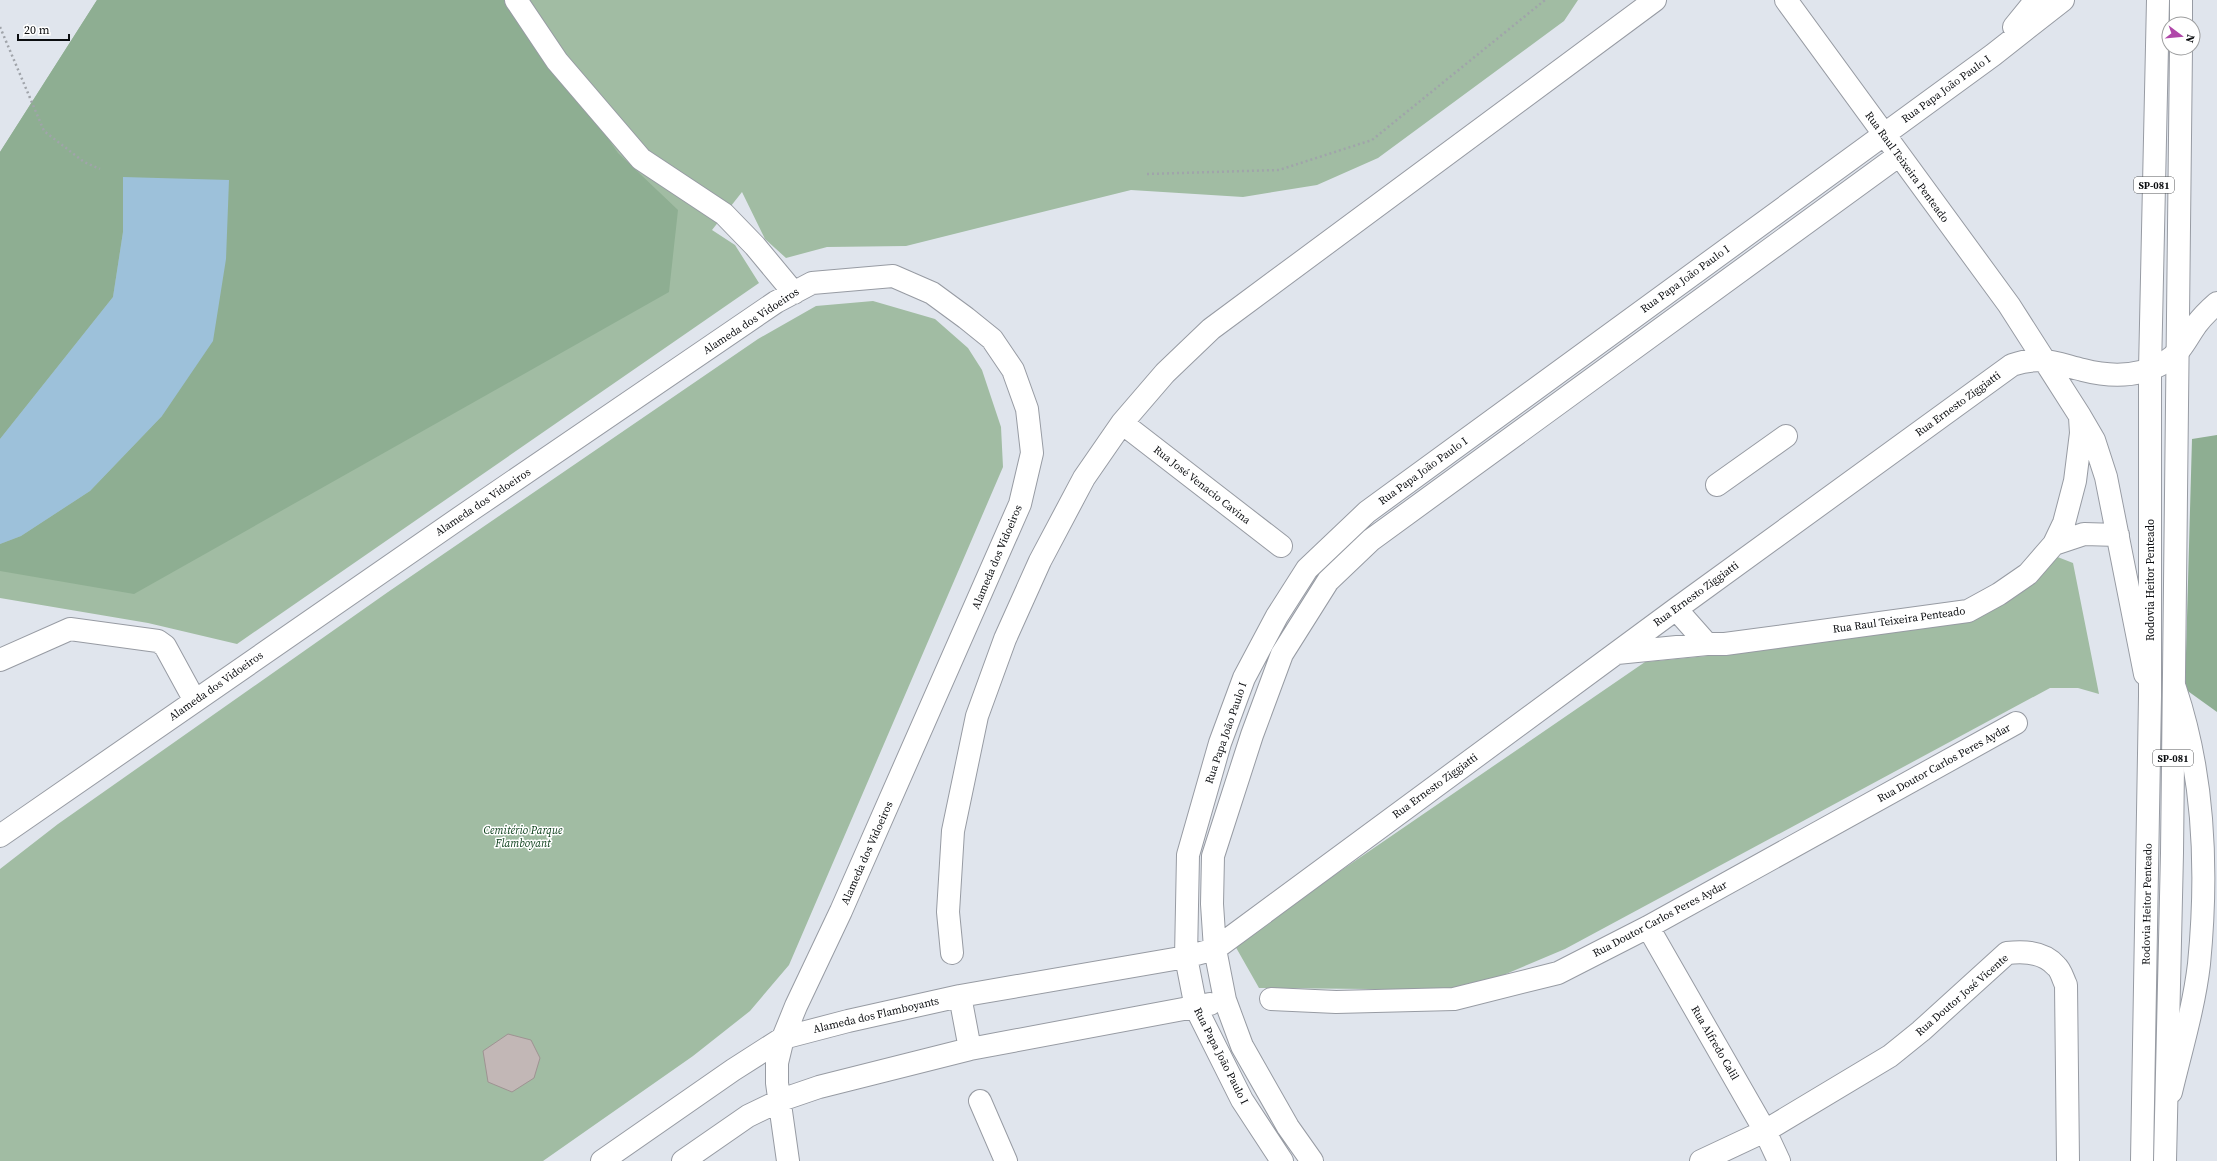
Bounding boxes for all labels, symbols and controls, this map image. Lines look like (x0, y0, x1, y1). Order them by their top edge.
scale bar (18, 16, 69, 42)
north arrow (2161, 16, 2201, 56)
text: 20 m (24, 22, 50, 38)
text: N (2182, 33, 2198, 45)
street label: Rua Papa João Paulo I (1898, 52, 1994, 126)
street label: Rua Raul Teixeira Penteado (1862, 108, 1952, 226)
road number: SP-081 (2134, 177, 2174, 193)
street label: Rua Papa João Paulo I (1637, 242, 1733, 316)
street label: Alameda dos Vidoeiros (700, 284, 802, 358)
street label: Rua Ernesto Ziggiatti (1912, 368, 2004, 440)
street label: Rua Papa João Paulo I (1375, 434, 1471, 508)
street label: Rua José Venacio Cavina (1150, 442, 1254, 528)
street label: Alameda dos Vidoeiros (432, 464, 534, 540)
street label: Alameda dos Vidoeiros (968, 502, 1026, 611)
street label: Rodovia Heitor Penteado (2143, 519, 2158, 641)
street label: Rua Ernesto Ziggiatti (1650, 558, 1742, 630)
street label: Rua Raul Teixeira Penteado (1832, 603, 1966, 637)
street label: Alameda dos Vidoeiros (166, 648, 266, 724)
street label: Rua Papa João Paulo I (1202, 680, 1250, 786)
street label: Rua Doutor Carlos Peres Aydar (1875, 720, 2014, 806)
street label: Rua Ernesto Ziggiatti (1389, 750, 1481, 822)
road number: SP-081 (2153, 750, 2193, 766)
street label: Alameda dos Vidoeiros (837, 799, 897, 907)
park label: Cemitério Parque Flamboyant (484, 823, 563, 851)
street label: Rodovia Heitor Penteado (2138, 843, 2156, 965)
street label: Rua Doutor Carlos Peres Aydar (1590, 877, 1730, 961)
street label: Rua Doutor José Vicente (1912, 950, 2012, 1039)
street label: Alameda dos Flamboyants (812, 993, 941, 1037)
street label: Rua Alfredo Calil (1688, 1003, 1742, 1083)
street label: Rua Papa João Paulo I (1190, 1005, 1252, 1107)

